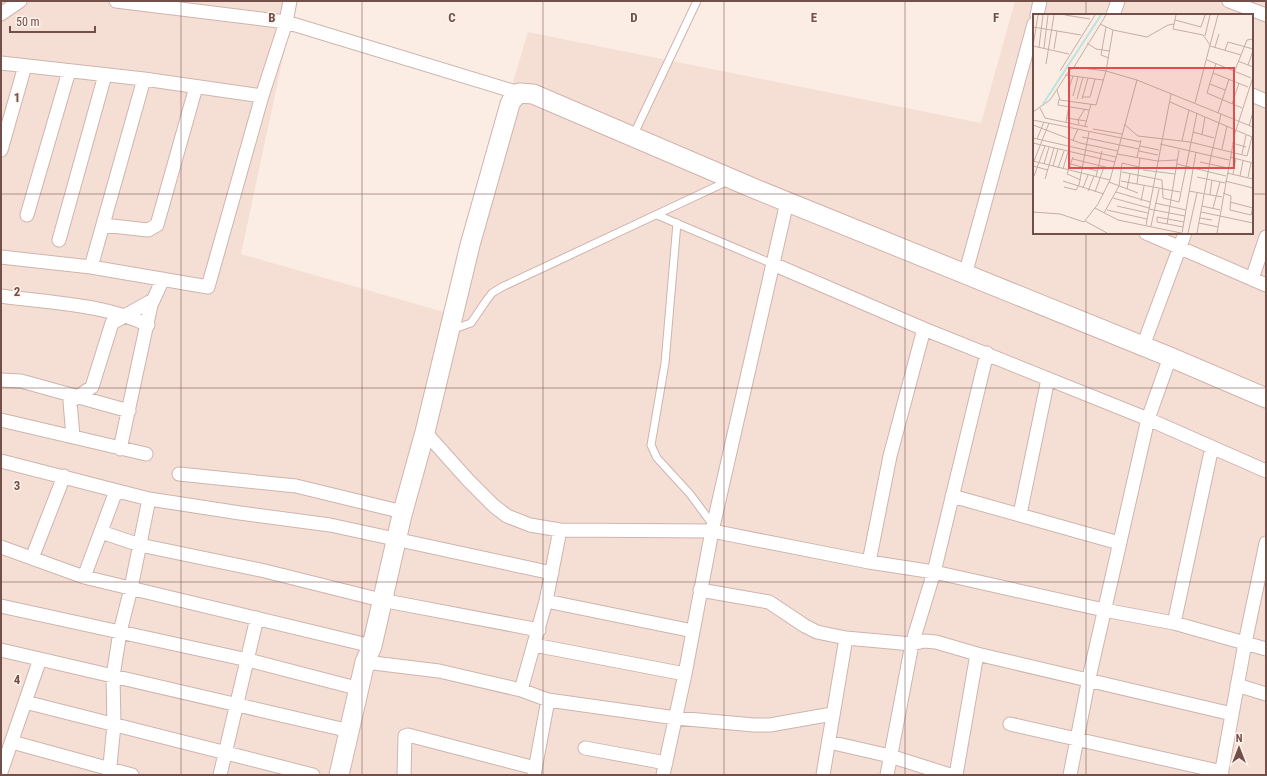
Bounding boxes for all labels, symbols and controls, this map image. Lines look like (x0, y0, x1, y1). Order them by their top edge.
scale bar (10, 8, 95, 34)
text: B (268, 10, 276, 25)
text: C (448, 10, 456, 25)
text: D (630, 10, 638, 25)
text: E (811, 10, 818, 25)
text: F (993, 10, 999, 25)
inset map (1033, 14, 1253, 234)
text: 50 m (16, 15, 40, 29)
text: 1 (14, 90, 20, 105)
text: 2 (14, 284, 21, 299)
text: 3 (14, 478, 20, 493)
text: 4 (14, 672, 21, 687)
north arrow (1219, 728, 1259, 768)
text: N (1236, 732, 1243, 745)

